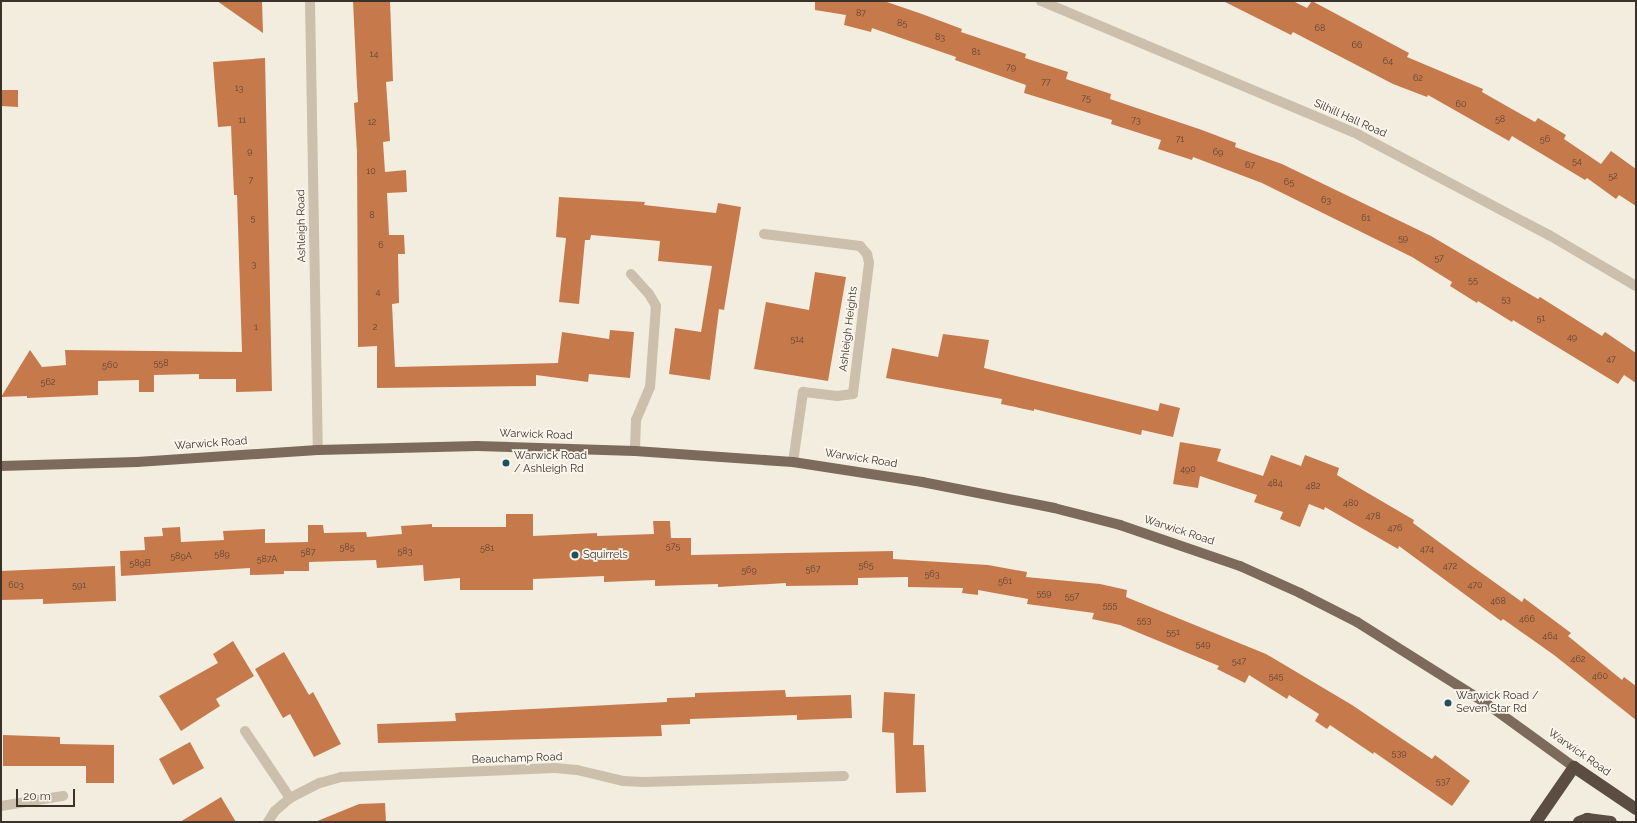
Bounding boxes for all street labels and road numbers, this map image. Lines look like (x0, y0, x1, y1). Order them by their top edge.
street label: Silhill Hall Road (1311, 97, 1389, 141)
street label: Ashleigh Road (295, 189, 309, 263)
street label: Ashleigh Heights (837, 286, 861, 372)
street label: Warwick Road (499, 427, 573, 443)
street label: Warwick Road (174, 435, 248, 453)
street label: Warwick Road (824, 447, 898, 471)
street label: Warwick Road (1142, 513, 1216, 549)
street label: Warwick Road (1545, 727, 1613, 779)
street label: Beauchamp Road (471, 751, 563, 767)

